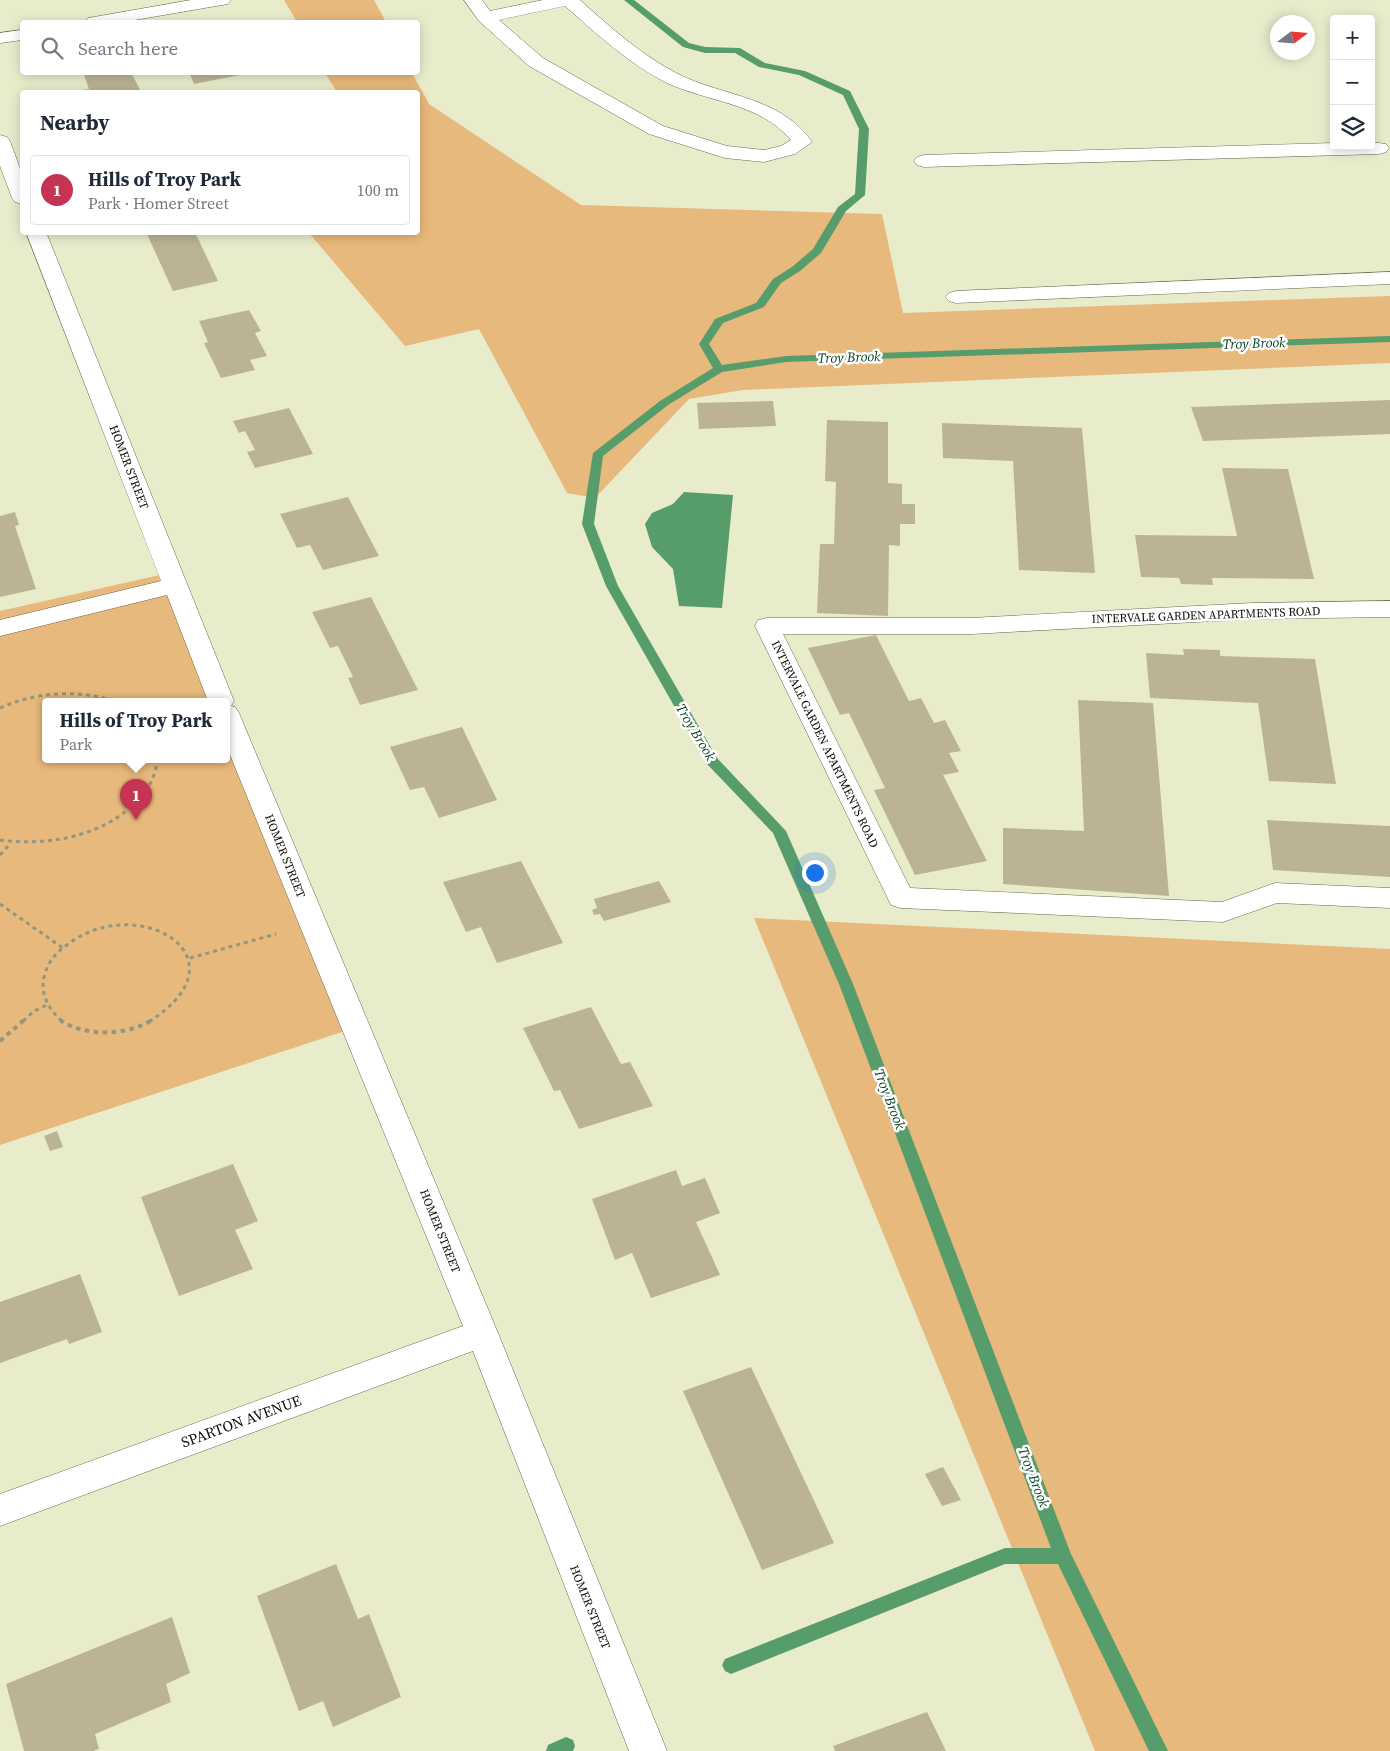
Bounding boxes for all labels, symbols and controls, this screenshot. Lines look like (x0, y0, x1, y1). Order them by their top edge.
north arrow (1270, 15, 1315, 60)
map controls (1330, 15, 1375, 150)
button: + (1330, 15, 1375, 60)
search box (20, 20, 420, 75)
icon: search (38, 34, 66, 62)
text: Search here (78, 35, 178, 61)
button: − (1330, 60, 1375, 105)
button: layers (1330, 105, 1375, 150)
text: Nearby (40, 108, 110, 137)
text: Hills of Troy Park (88, 166, 241, 192)
text: 1 (53, 179, 61, 201)
text: 100 m (357, 179, 399, 201)
text: Park · Homer Street (88, 192, 229, 214)
water label: Troy Brook (1222, 332, 1286, 354)
water label: Troy Brook (817, 346, 881, 368)
street label: HOMER STREET (106, 423, 153, 512)
street label: INTERVALE GARDEN APARTMENTS ROAD (1091, 603, 1321, 627)
street label: INTERVALE GARDEN APARTMENTS ROAD (768, 638, 882, 850)
popup (42, 698, 230, 763)
water label: Troy Brook (671, 700, 721, 765)
text: Hills of Troy Park (60, 707, 212, 733)
text: Park (60, 733, 92, 755)
pin: 1 (120, 779, 152, 820)
street label: HOMER STREET (261, 812, 309, 901)
your location (802, 860, 828, 886)
water label: Troy Brook (869, 1066, 911, 1132)
street label: HOMER STREET (416, 1187, 464, 1276)
street label: SPARTON AVENUE (178, 1390, 304, 1452)
water label: Troy Brook (1013, 1444, 1055, 1510)
street label: HOMER STREET (566, 1563, 614, 1652)

